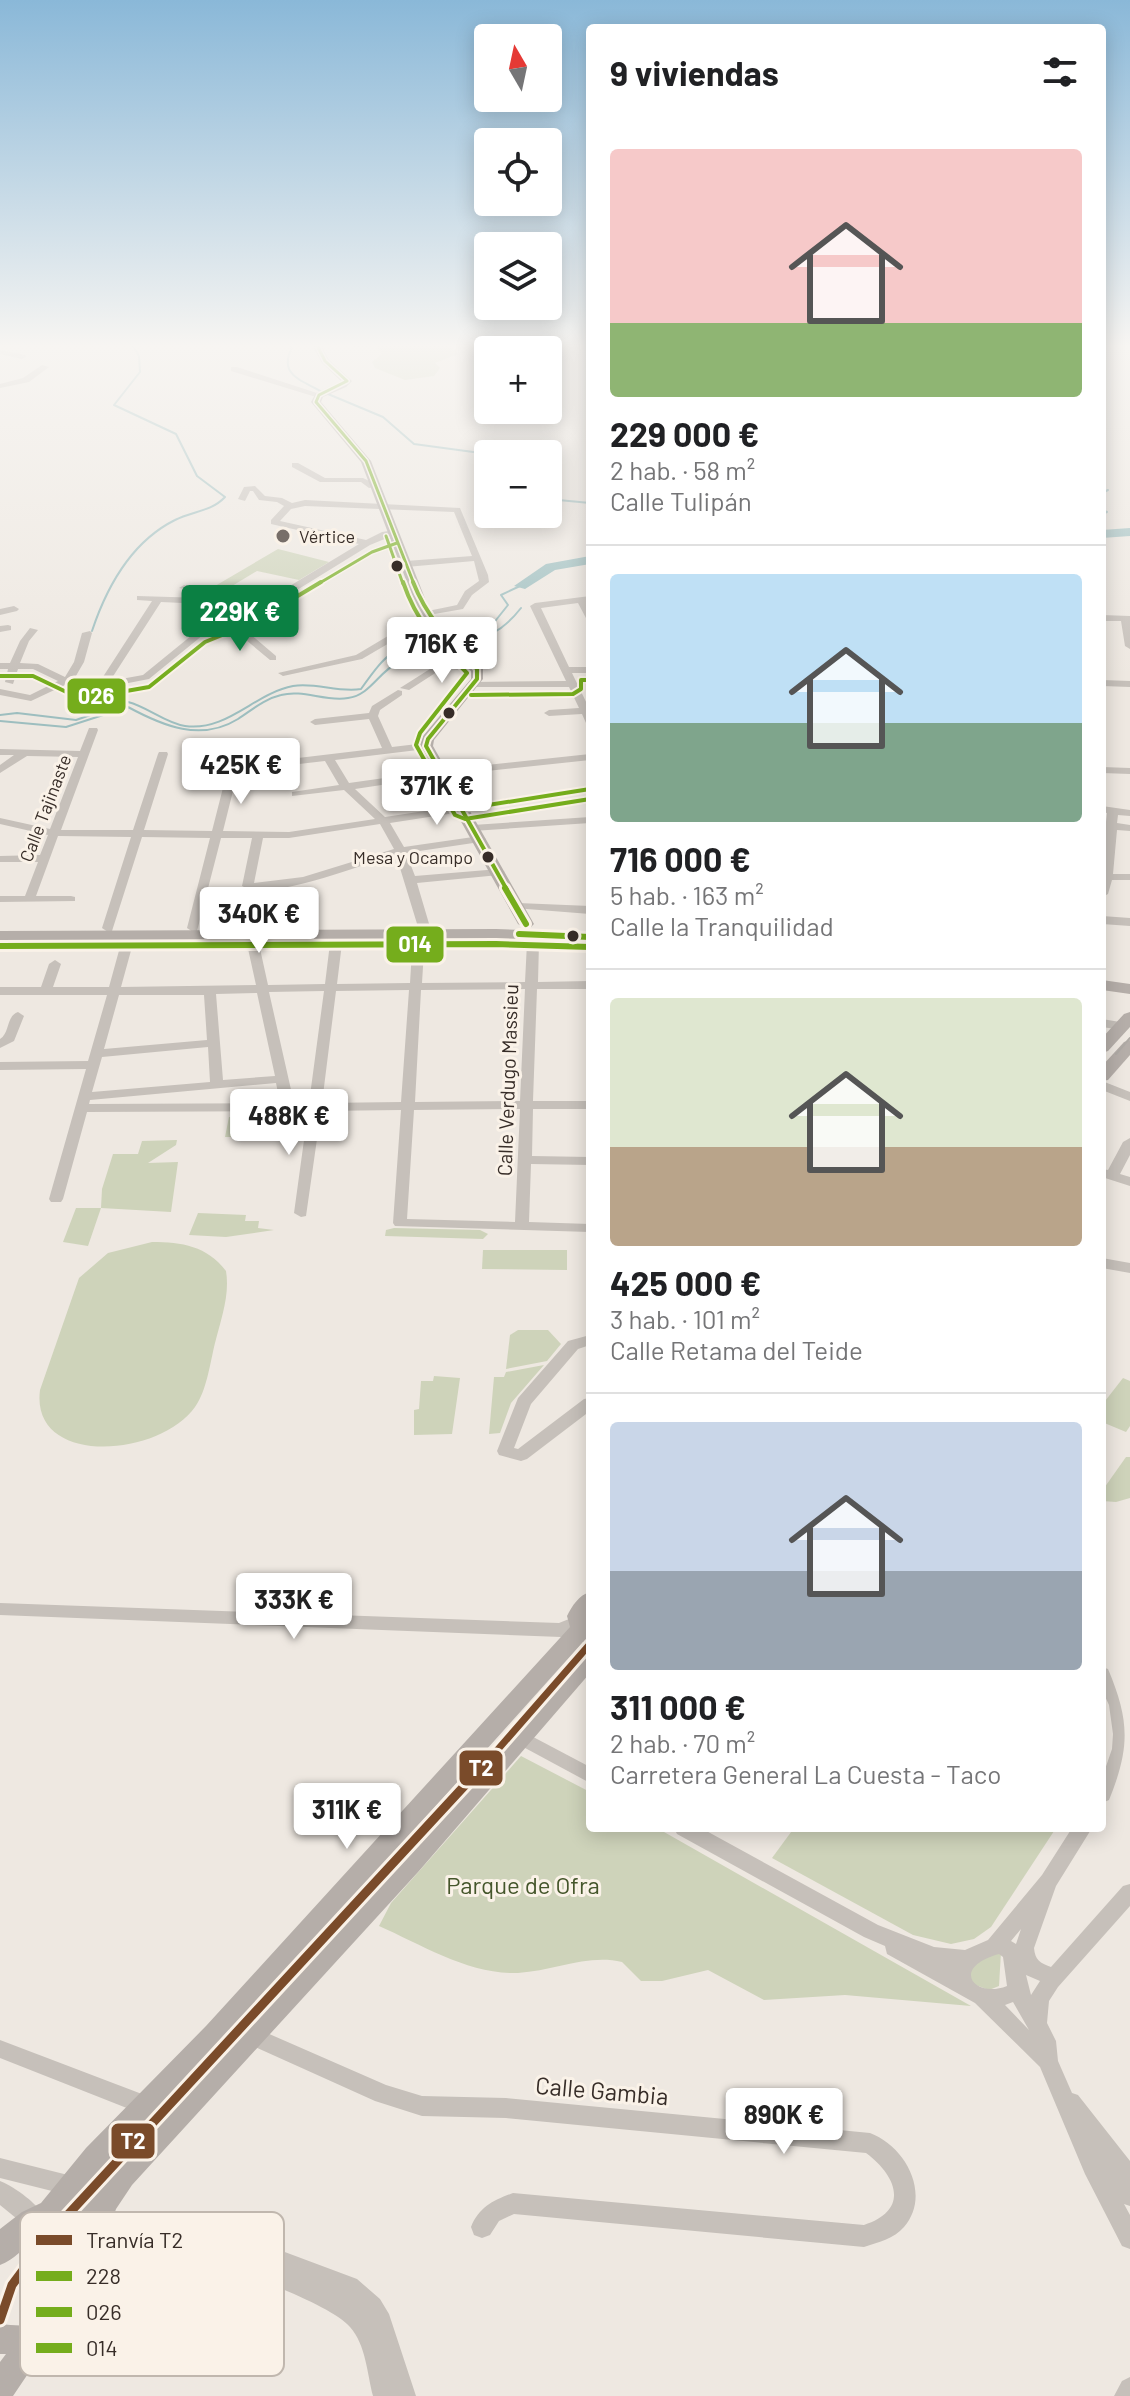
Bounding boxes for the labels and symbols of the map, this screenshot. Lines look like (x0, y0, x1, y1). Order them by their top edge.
north arrow (474, 24, 562, 112)
place label: Vértice (299, 525, 355, 547)
marker: Vértice (274, 527, 292, 545)
unlabelled marker (389, 558, 405, 574)
pin: 229K € (175, 585, 305, 653)
pin: 716K € (377, 617, 507, 685)
line badge: 026 (66, 677, 127, 715)
text: 026 (78, 682, 115, 708)
unlabelled marker (441, 705, 457, 721)
pin: 425K € (176, 738, 306, 806)
street label: Calle Tajinaste (14, 751, 76, 865)
pin: 371K € (372, 759, 502, 827)
place label: Mesa y Ocampo (353, 846, 473, 868)
marker: Mesa y Ocampo (480, 849, 496, 865)
pin: 340K € (194, 887, 324, 955)
line badge: 014 (385, 925, 445, 964)
unlabelled marker (565, 928, 581, 944)
text: 014 (398, 930, 432, 956)
street label: Calle Verdugo Massieu (492, 984, 522, 1176)
pin: 488K € (224, 1089, 354, 1157)
pin: 333K € (229, 1573, 359, 1641)
line badge: T2 (458, 1749, 504, 1787)
text: T2 (468, 1754, 494, 1780)
pin: 311K € (282, 1783, 412, 1851)
park label: Parque de Ofra (446, 1870, 600, 1899)
street label: Calle Gambia (534, 2070, 670, 2110)
pin: 890K € (719, 2088, 849, 2156)
line badge: T2 (110, 2122, 156, 2160)
text: T2 (120, 2127, 146, 2153)
legend (20, 2212, 284, 2376)
text: Tranvía T2 (86, 2226, 183, 2252)
text: 228 (86, 2262, 121, 2288)
text: 026 (86, 2298, 122, 2324)
text: 014 (86, 2334, 118, 2360)

